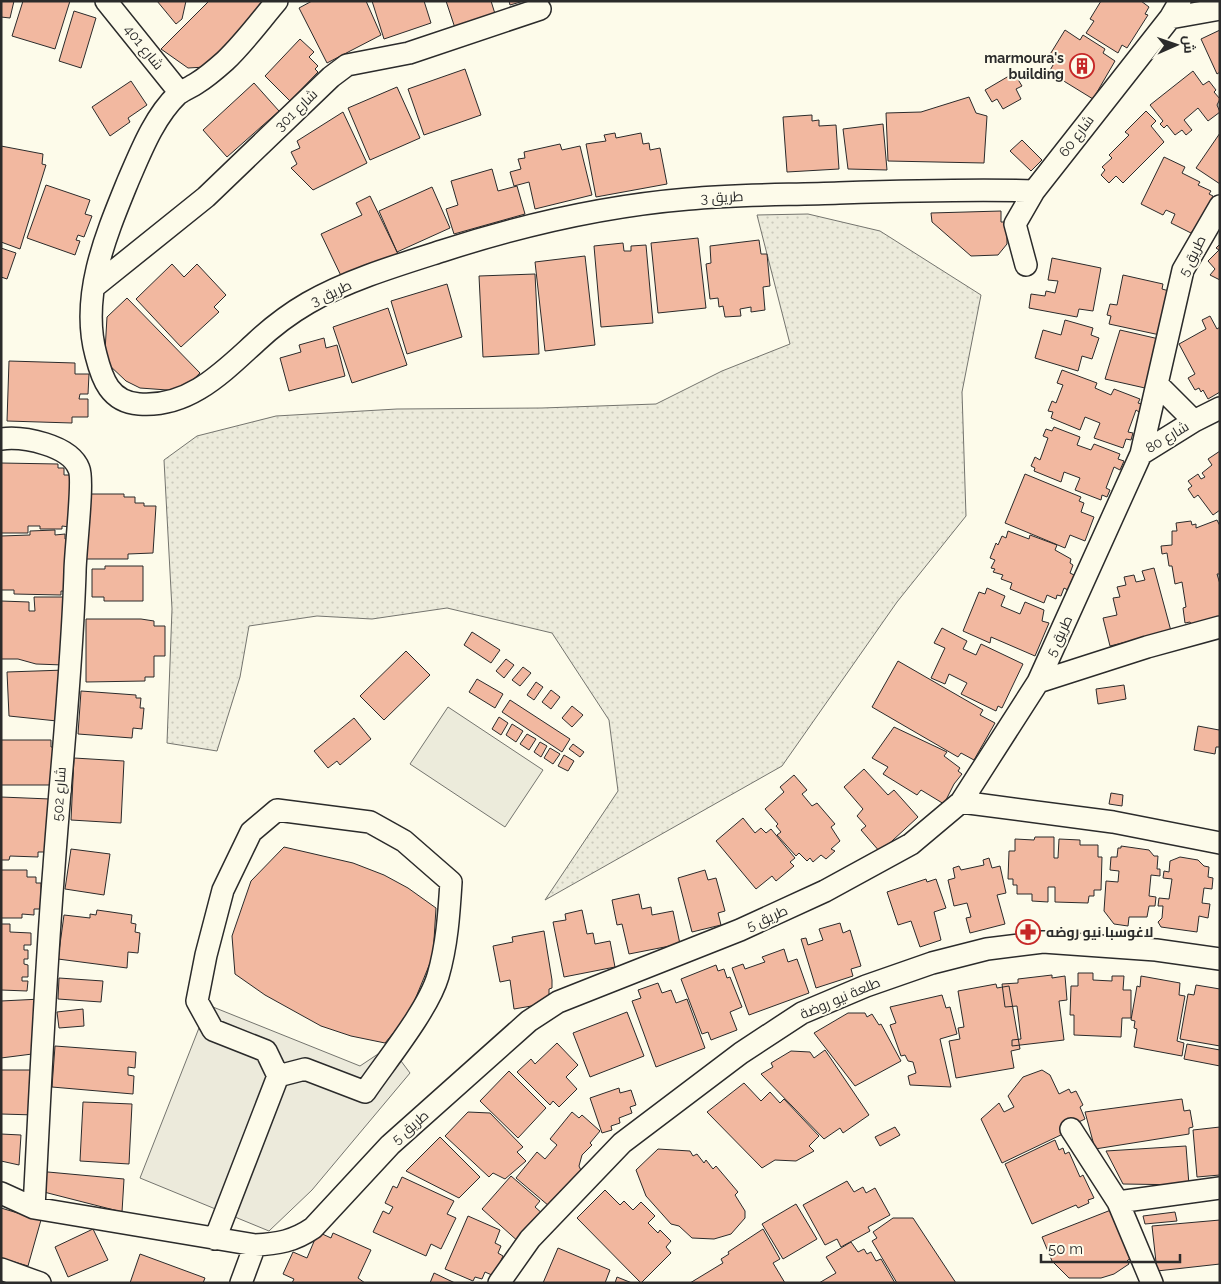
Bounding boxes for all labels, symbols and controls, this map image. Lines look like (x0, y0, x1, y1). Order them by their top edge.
north arrow (1151, 20, 1201, 70)
street label: شارع 401 (120, 21, 167, 73)
text: ش (1180, 35, 1197, 54)
place label: marmoura's building (984, 50, 1064, 82)
building icon: marmoura's building (1069, 53, 1095, 79)
street label: شارع 301 (271, 86, 321, 135)
street label: شارع 60 (1055, 112, 1098, 160)
street label: طريق 3 (700, 188, 744, 207)
street label: طريق 5 (1175, 233, 1210, 279)
street label: طريق 3 (308, 277, 354, 310)
street label: شارع 80 (1142, 418, 1192, 457)
street label: طريق 5 (1043, 613, 1076, 659)
street label: شارع 502 (49, 766, 70, 822)
street label: طريق 5 (744, 902, 790, 935)
pharmacy icon: لاغوسبا نيو روضه (1015, 919, 1041, 945)
place label: لاغوسبا نيو روضه (1046, 924, 1153, 941)
street label: طلعة نيو روضة (797, 974, 883, 1022)
street label: طريق 5 (388, 1107, 432, 1148)
scale bar (1041, 1232, 1180, 1264)
text: 50 m (1048, 1240, 1083, 1258)

